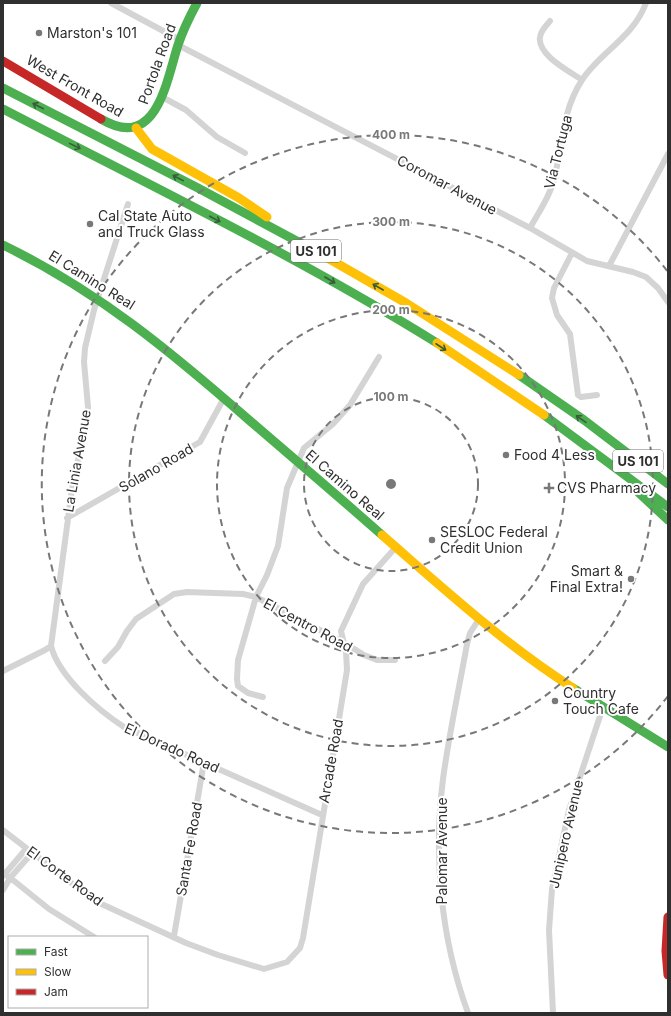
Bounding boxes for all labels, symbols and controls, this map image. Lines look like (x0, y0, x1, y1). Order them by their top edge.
street label: Portola Road (134, 21, 179, 106)
place label: Marston's 101 (47, 24, 137, 41)
marker: Marston's 101 (34, 28, 44, 38)
street label: West Front Road (24, 51, 127, 120)
one-way arrow (32, 102, 44, 109)
street label: Via Tortuga (540, 113, 575, 191)
text: 400 m (372, 127, 410, 142)
one-way arrow (69, 143, 81, 150)
street label: Coromar Avenue (394, 151, 500, 218)
one-way arrow (172, 174, 184, 182)
place label: Cal State Auto and Truck Glass (98, 207, 205, 240)
text: 300 m (372, 214, 410, 229)
one-way arrow (209, 216, 221, 223)
marker: Cal State Auto and Truck Glass (85, 219, 95, 229)
road number: US 101 (291, 240, 341, 262)
street label: El Camino Real (46, 246, 139, 313)
one-way arrow (324, 277, 336, 285)
one-way arrow (372, 283, 384, 291)
text: 200 m (372, 302, 410, 317)
one-way arrow (435, 344, 447, 352)
text: 100 m (373, 389, 409, 404)
street label: La Linia Avenue (59, 408, 94, 513)
one-way arrow (576, 415, 587, 423)
street label: Solano Road (116, 439, 196, 496)
street label: El Camino Real (303, 446, 388, 523)
place label: Food 4 Less (514, 446, 595, 463)
marker: Food 4 Less (501, 450, 511, 460)
road number: US 101 (613, 450, 663, 472)
centre of rings (384, 477, 398, 491)
place label: CVS Pharmacy (557, 479, 656, 496)
marker: CVS Pharmacy (544, 483, 554, 493)
place label: SESLOC Federal Credit Union (440, 523, 548, 556)
marker: SESLOC Federal Credit Union (427, 535, 437, 545)
place label: Smart & Final Extra! (550, 562, 623, 595)
marker: Smart & Final Extra! (626, 574, 636, 584)
street label: El Centro Road (261, 594, 356, 655)
place label: Country Touch Cafe (563, 684, 639, 717)
marker: Country Touch Cafe (550, 696, 560, 706)
street label: Arcade Road (315, 718, 346, 804)
street label: El Dorado Road (122, 719, 222, 776)
street label: Junipero Avenue (545, 778, 586, 890)
street label: Palomar Avenue (433, 797, 450, 905)
street label: Santa Fe Road (172, 801, 205, 897)
street label: El Corte Road (24, 842, 107, 909)
legend (8, 936, 148, 1008)
text: Fast (44, 944, 68, 959)
text: Slow (44, 964, 72, 979)
text: Jam (44, 984, 68, 999)

